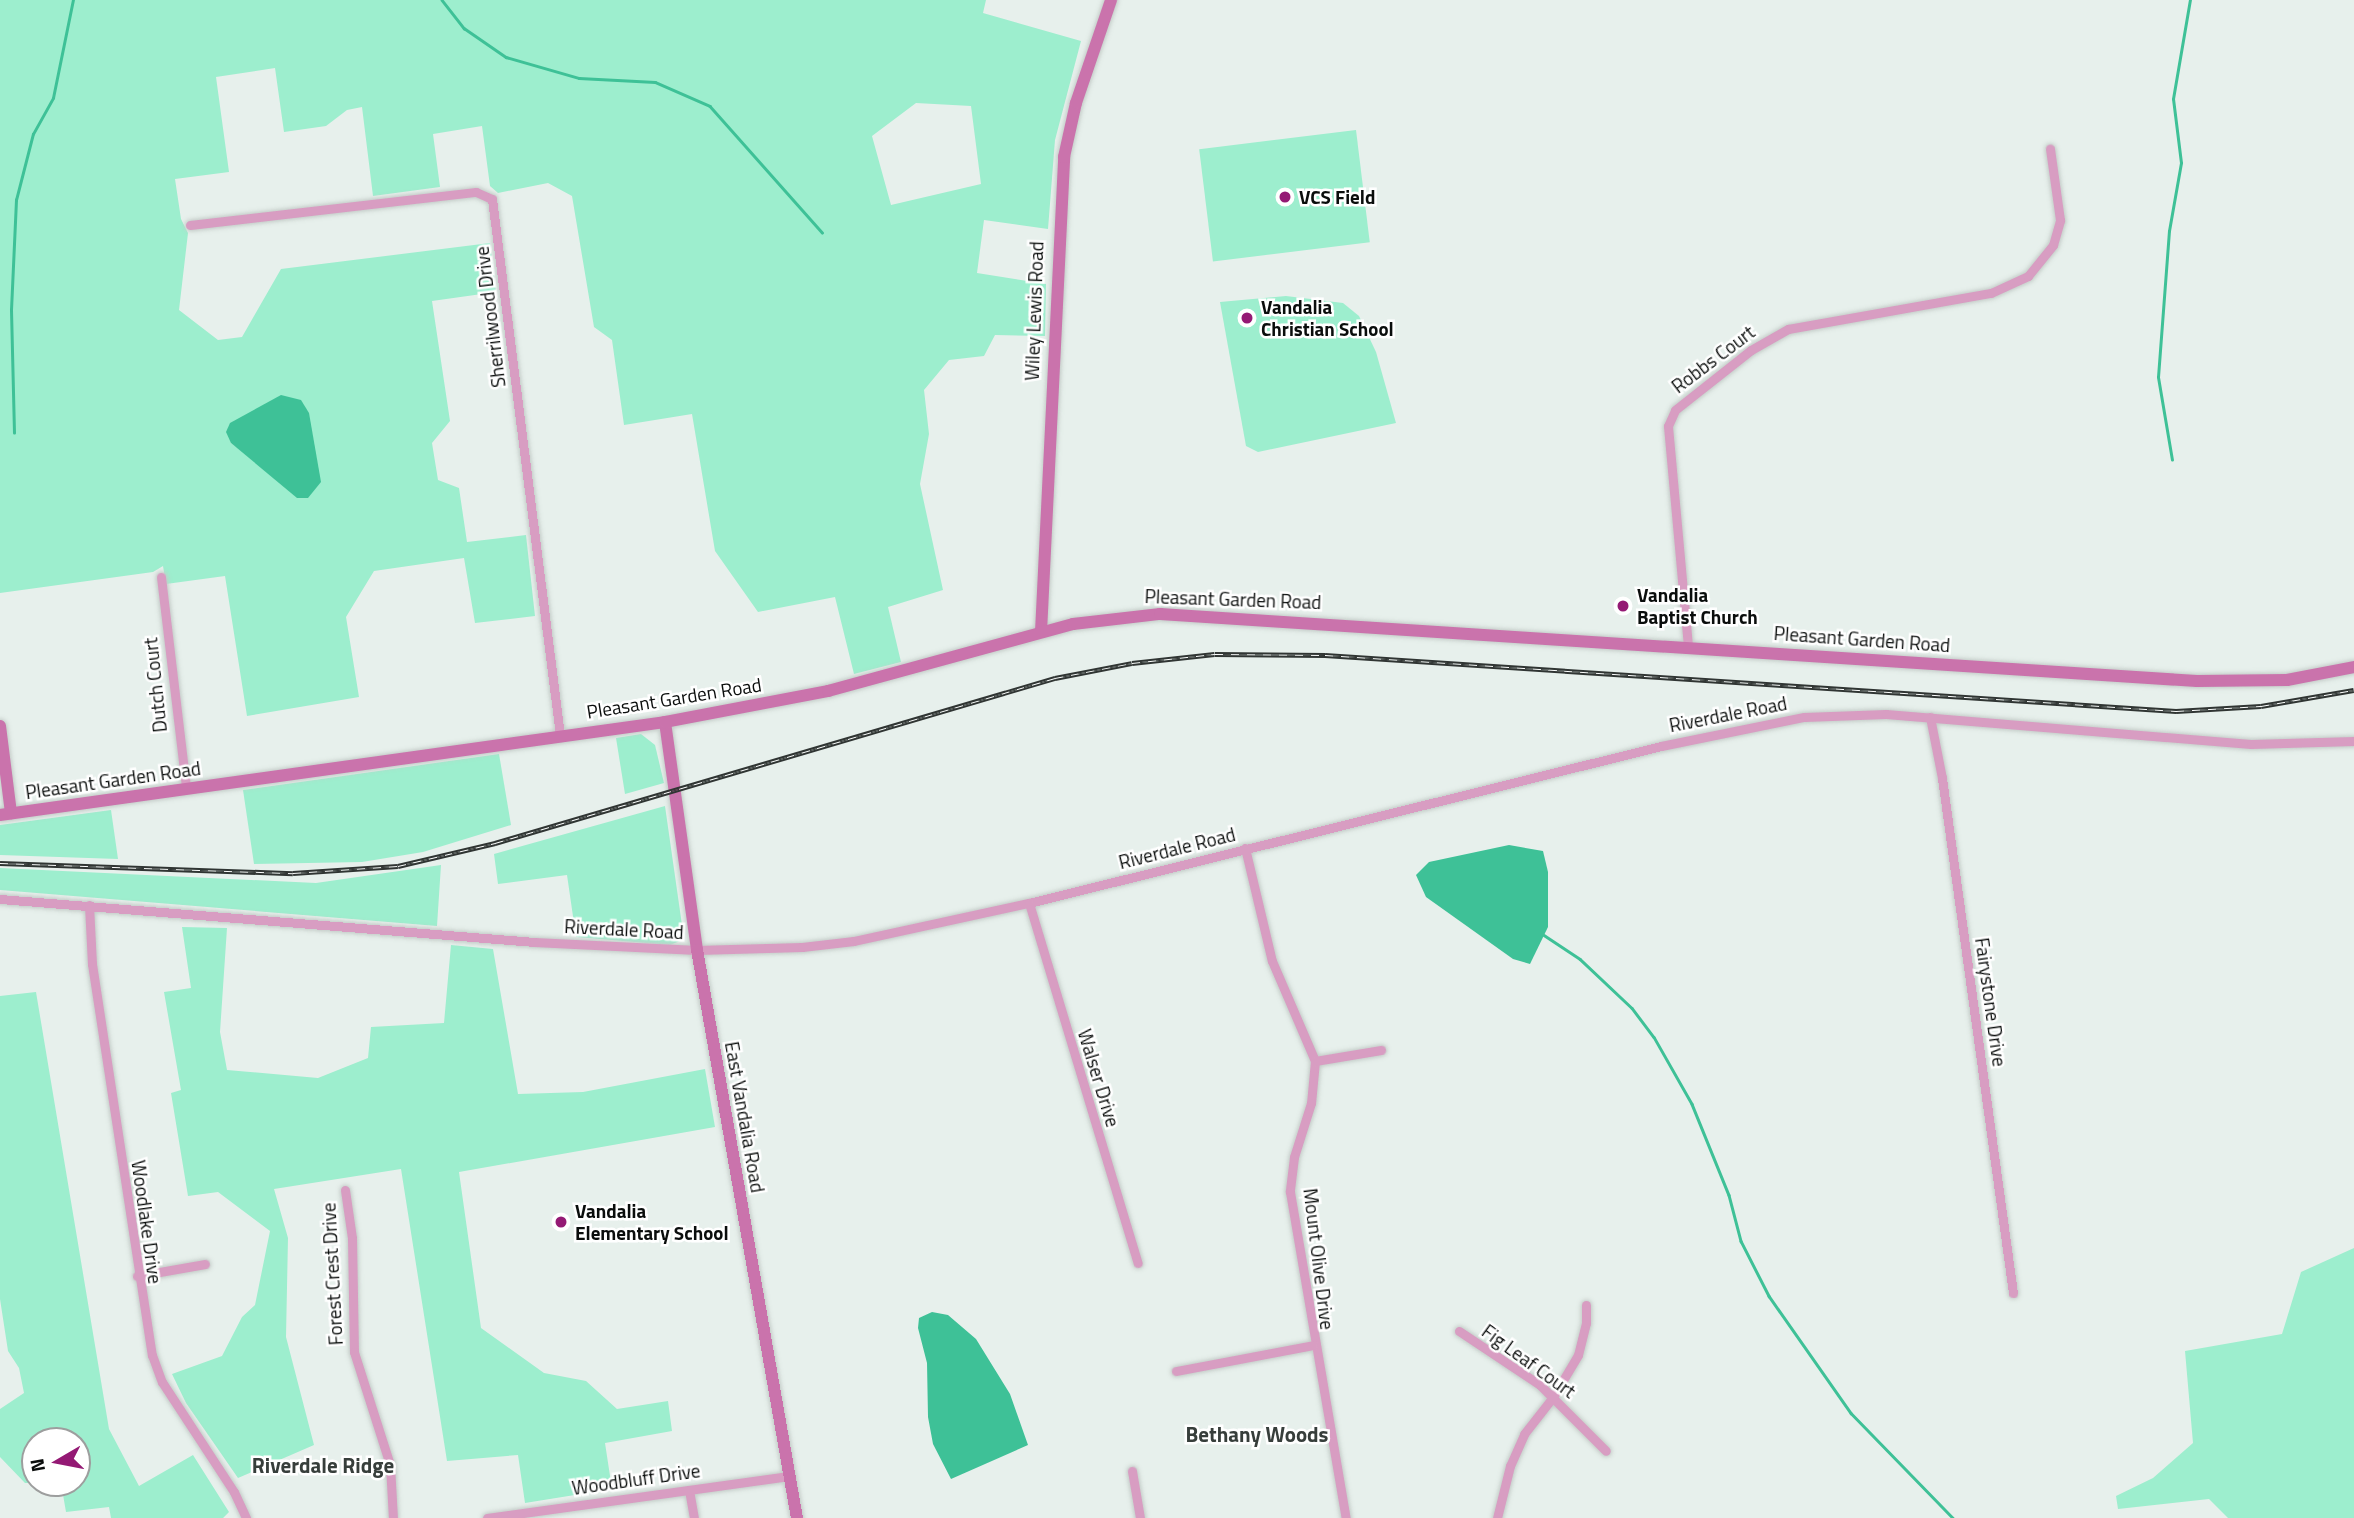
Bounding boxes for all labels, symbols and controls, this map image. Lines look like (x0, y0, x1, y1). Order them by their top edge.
place label: VCS Field (1299, 186, 1375, 208)
marker: VCS Field (1277, 189, 1293, 205)
street label: Wiley Lewis Road (1020, 241, 1048, 381)
street label: Sherrilwood Drive (470, 245, 510, 389)
place label: Vandalia Christian School (1261, 296, 1394, 340)
marker: Vandalia Christian School (1239, 310, 1255, 326)
street label: Robbs Court (1667, 320, 1759, 398)
place label: Vandalia Baptist Church (1637, 584, 1758, 628)
street label: Pleasant Garden Road (1144, 585, 1322, 613)
marker: Vandalia Baptist Church (1615, 598, 1631, 614)
street label: Pleasant Garden Road (1773, 621, 1951, 657)
street label: Dutch Court (139, 636, 171, 734)
street label: Pleasant Garden Road (585, 673, 763, 723)
street label: Riverdale Road (1667, 691, 1789, 737)
street label: Pleasant Garden Road (24, 756, 202, 804)
street label: Riverdale Road (1116, 822, 1238, 874)
street label: Riverdale Road (564, 914, 684, 944)
street label: Fairystone Drive (1971, 936, 2011, 1068)
street label: Walser Drive (1073, 1026, 1125, 1130)
street label: East Vandalia Road (720, 1040, 770, 1194)
street label: Woodlake Drive (127, 1159, 167, 1285)
street label: Mount Olive Drive (1299, 1187, 1339, 1331)
place label: Vandalia Elementary School (575, 1200, 729, 1244)
street label: Forest Crest Drive (317, 1202, 347, 1346)
marker: Vandalia Elementary School (553, 1214, 569, 1230)
street label: Fig Leaf Court (1478, 1319, 1580, 1403)
district label: Bethany Woods (1185, 1421, 1329, 1447)
north arrow (21, 1427, 91, 1497)
district label: Riverdale Ridge (252, 1452, 394, 1478)
text: N (21, 1456, 52, 1474)
street label: Woodbluff Drive (570, 1459, 702, 1499)

